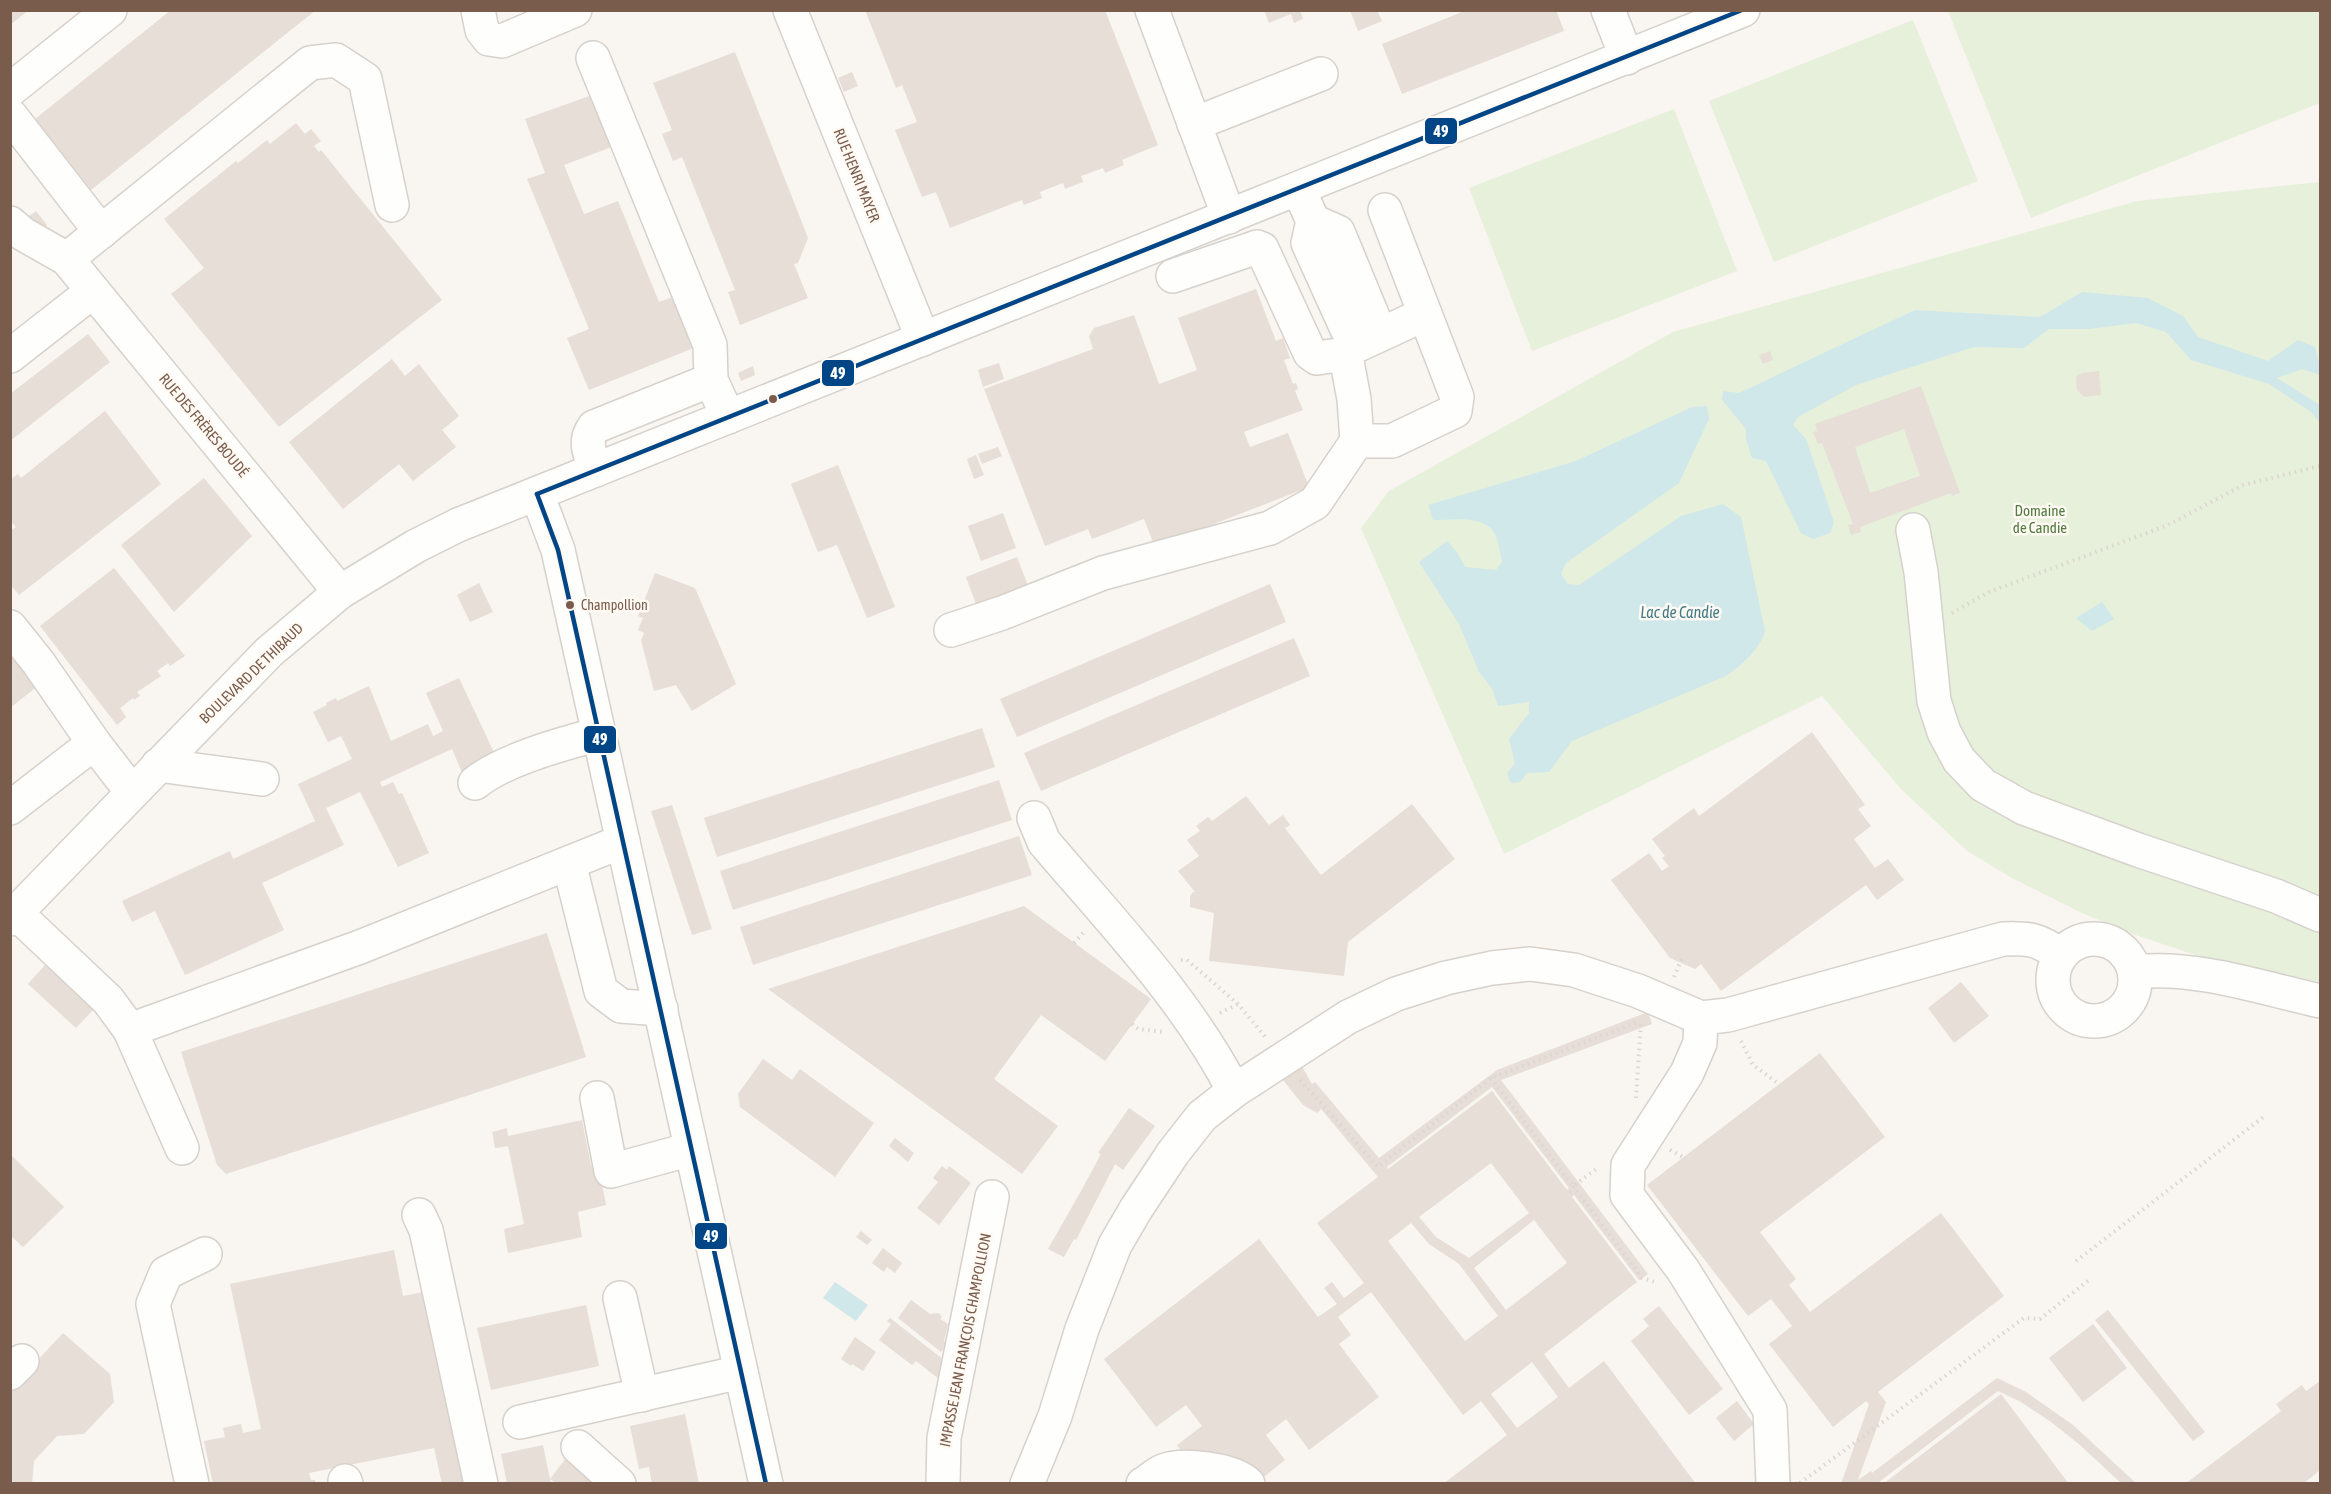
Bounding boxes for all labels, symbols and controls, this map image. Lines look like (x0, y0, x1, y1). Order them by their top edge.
line badge: 49 (1424, 117, 1458, 145)
text: 49 (1432, 122, 1449, 140)
street label: RUE HENRI MAYER (831, 126, 884, 225)
line badge: 49 (821, 359, 855, 387)
text: 49 (829, 364, 846, 382)
street label: RUE DES FRÈRES BOUDÉ (156, 370, 253, 481)
unlabelled marker (767, 393, 779, 405)
park label: Domaine de Candie (2013, 502, 2067, 536)
place label: Champollion (581, 597, 648, 613)
marker: Champollion (564, 599, 576, 611)
water label: Lac de Candie (1640, 603, 1720, 621)
street label: BOULEVARD DE THIBAUD (196, 619, 306, 727)
line badge: 49 (583, 725, 617, 754)
text: 49 (591, 730, 608, 748)
line badge: 49 (694, 1222, 728, 1250)
text: 49 (702, 1227, 719, 1245)
street label: IMPASSE JEAN FRANÇOIS CHAMPOLLION (936, 1232, 994, 1448)

